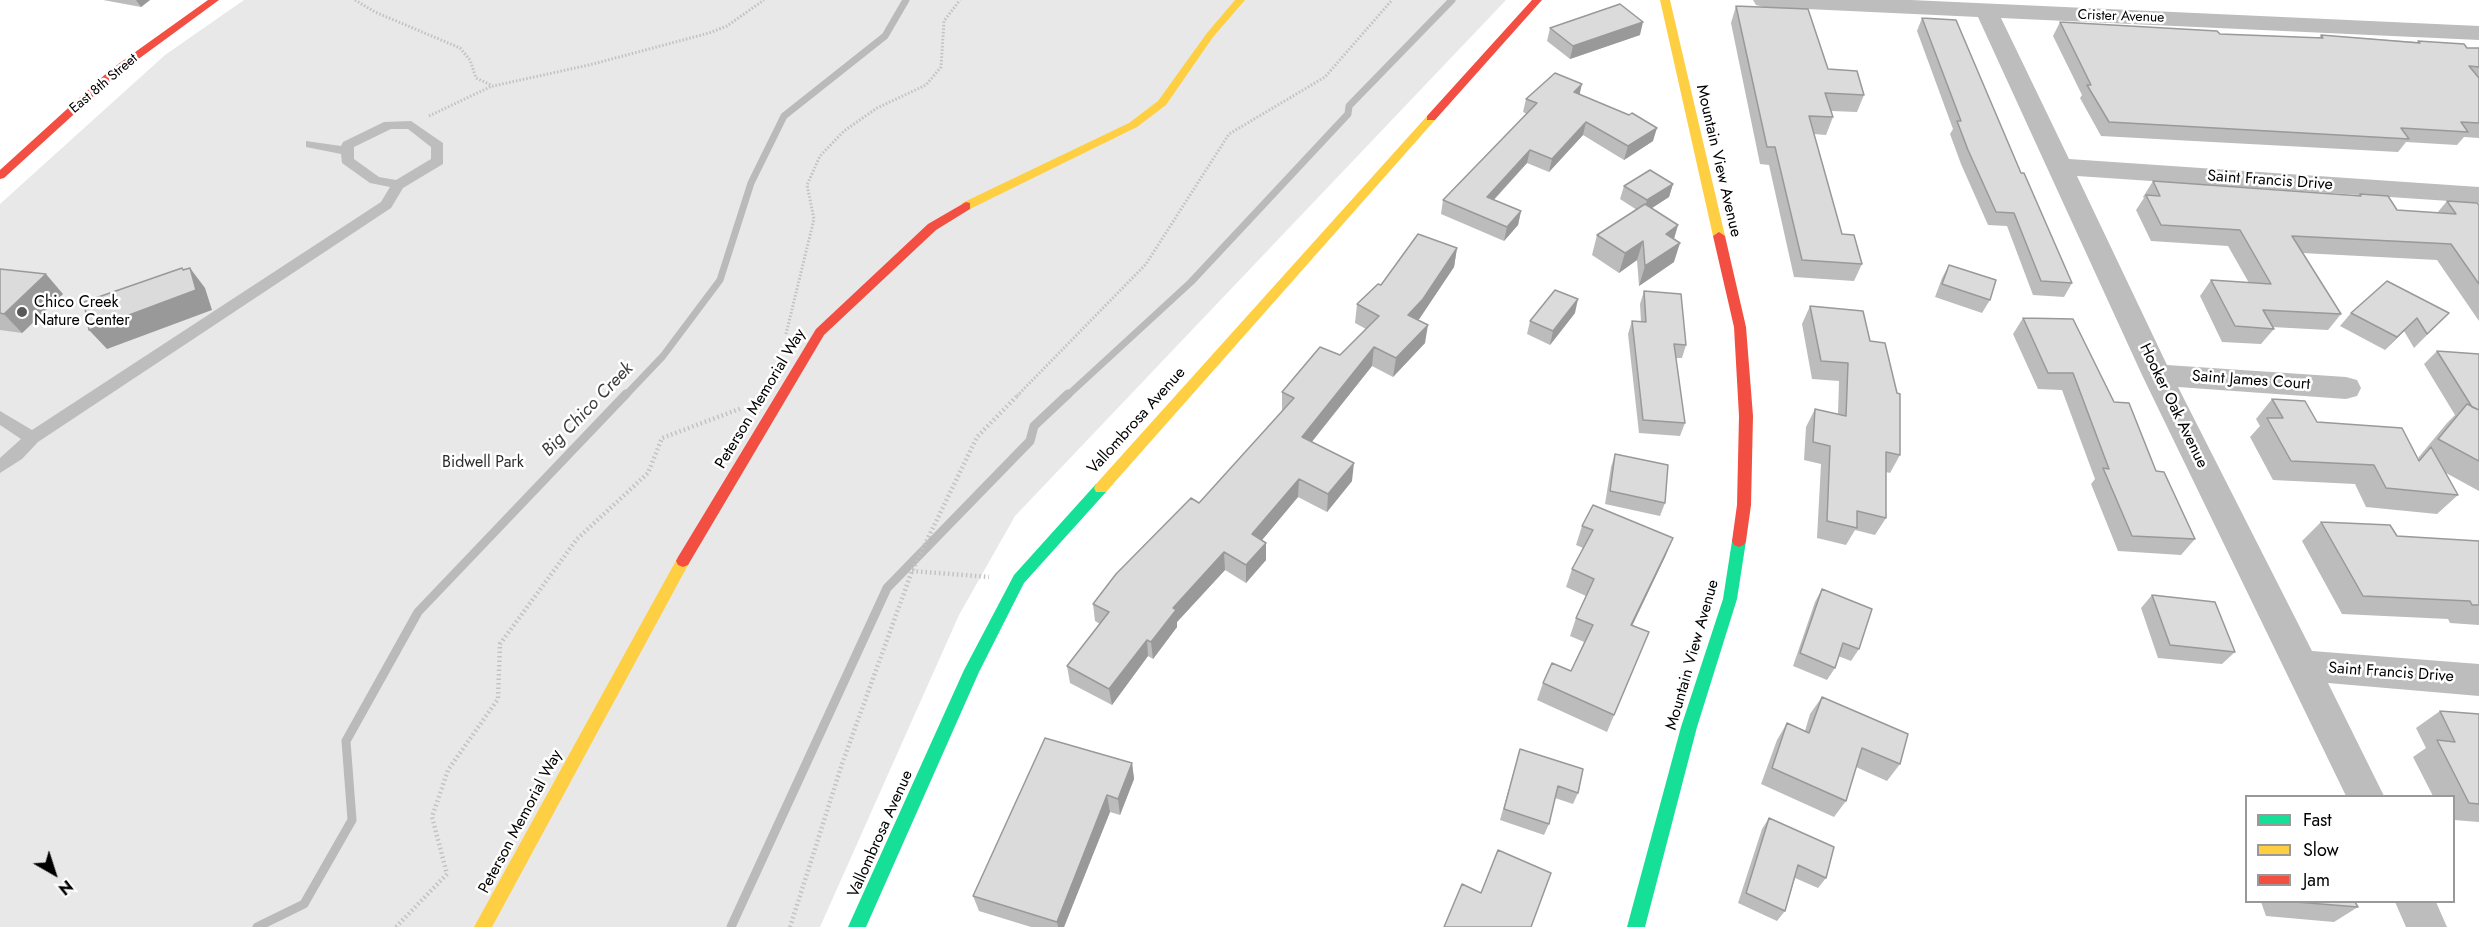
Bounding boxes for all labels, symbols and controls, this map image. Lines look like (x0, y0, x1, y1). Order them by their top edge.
street label: Crister Avenue (2077, 7, 2165, 27)
street label: East 8th Street (67, 51, 141, 117)
street label: Mountain View Avenue (1691, 83, 1745, 239)
street label: Saint Francis Drive (2207, 167, 2333, 195)
place label: Chico Creek Nature Center (34, 293, 130, 331)
marker: Chico Creek Nature Center (15, 305, 29, 319)
street label: Peterson Memorial Way (712, 326, 810, 472)
street label: Hooker Oak Avenue (2135, 341, 2211, 471)
water label: Big Chico Creek (538, 359, 638, 461)
street label: Vallombrosa Avenue (1084, 364, 1190, 478)
street label: Saint James Court (2191, 367, 2311, 395)
park label: Bidwell Park (442, 453, 524, 473)
street label: Mountain View Avenue (1662, 578, 1724, 732)
street label: Saint Francis Drive (2328, 659, 2454, 687)
street label: Peterson Memorial Way (475, 747, 567, 897)
street label: Vallombrosa Avenue (844, 767, 918, 901)
legend (2245, 795, 2455, 903)
text: Fast (2303, 807, 2332, 833)
text: Slow (2303, 837, 2339, 863)
north arrow (24, 843, 84, 903)
text: Jam (2303, 867, 2330, 893)
text: N (53, 874, 78, 900)

